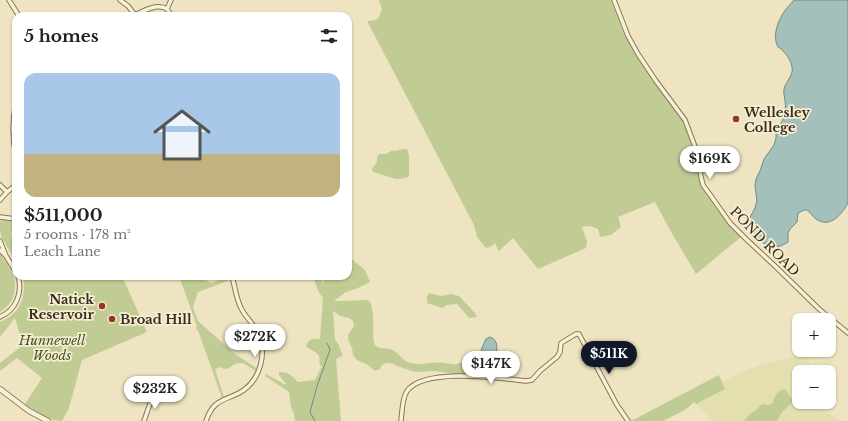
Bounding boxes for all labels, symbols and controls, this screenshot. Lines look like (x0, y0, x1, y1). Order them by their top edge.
icon: filters (318, 25, 340, 47)
text: 5 homes (24, 26, 99, 47)
icon: home (146, 99, 218, 171)
place label: Wellesley College (743, 104, 811, 136)
marker: Wellesley College (731, 114, 741, 124)
pin: $169K (682, 146, 738, 180)
text: $169K (689, 150, 731, 167)
street label: POND ROAD (726, 203, 803, 280)
text: $511,000 (24, 205, 103, 226)
text: 5 rooms · 178 m² (24, 226, 131, 243)
text: Leach Lane (24, 243, 101, 260)
place label: Natick Reservoir (28, 291, 95, 323)
marker: Natick Reservoir (97, 301, 107, 311)
place label: Broad Hill (120, 311, 192, 328)
map controls (792, 313, 836, 409)
button: + (792, 313, 836, 357)
marker: Broad Hill (107, 314, 117, 324)
pin: $272K (227, 324, 283, 358)
text: $272K (234, 328, 276, 345)
park label: Hunnewell Woods (18, 332, 86, 364)
pin: $511K (581, 341, 637, 375)
text: $511K (590, 345, 628, 362)
pin: $147K (463, 351, 519, 385)
text: $147K (471, 355, 511, 372)
button: − (792, 365, 836, 409)
pin: $232K (127, 376, 183, 410)
text: $232K (133, 380, 177, 397)

